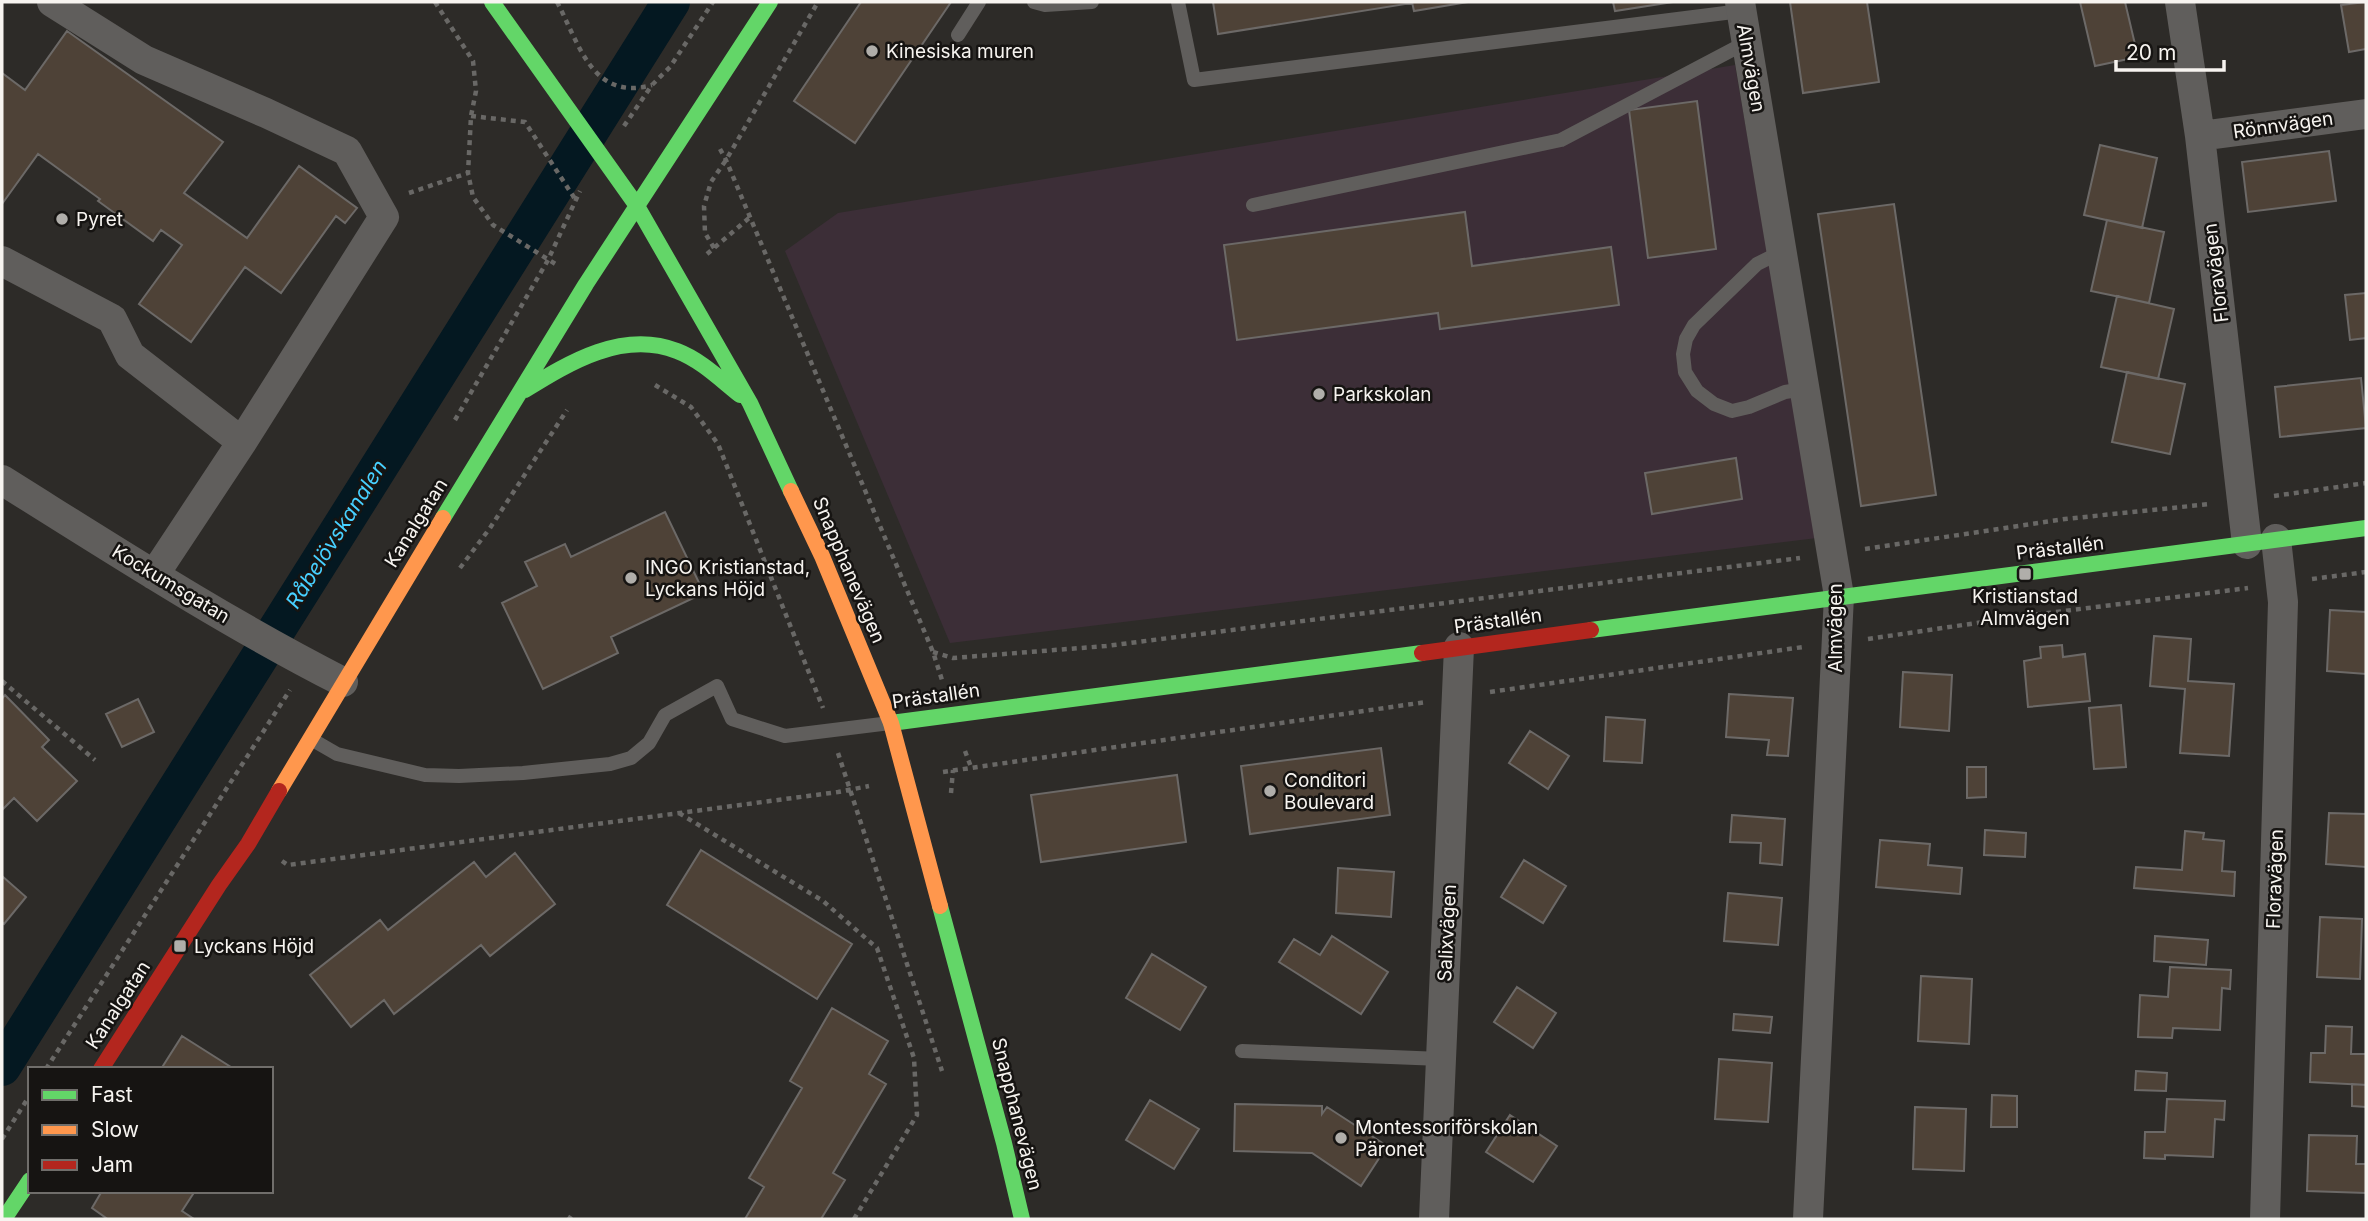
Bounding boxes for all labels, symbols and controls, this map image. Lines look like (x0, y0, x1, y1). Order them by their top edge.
street label: Almvägen (1732, 22, 1770, 114)
scale bar (2116, 28, 2224, 72)
place label: Kinesiska muren (886, 40, 1034, 63)
text: 20 m (2126, 40, 2176, 65)
marker: Kinesiska muren (864, 43, 880, 59)
street label: Rönnvägen (2232, 107, 2334, 143)
place label: Pyret (76, 208, 123, 231)
marker: Pyret (54, 211, 70, 227)
street label: Floravägen (2198, 222, 2234, 324)
place label: Parkskolan (1333, 383, 1432, 406)
marker: Parkskolan (1311, 386, 1327, 402)
water label: Råbelövskanalen (280, 455, 392, 613)
street label: Kanalgatan (380, 474, 452, 572)
street label: Snapphanevägen (808, 494, 890, 646)
street label: Prästallén (2015, 531, 2105, 565)
street label: Kockumsgatan (108, 540, 234, 628)
place label: INGO Kristianstad, Lyckans Höjd (645, 556, 810, 601)
marker: Kristianstad Almvägen (2017, 566, 2033, 582)
marker: INGO Kristianstad, Lyckans Höjd (623, 570, 639, 586)
street label: Almvägen (1824, 583, 1847, 673)
place label: Kristianstad Almvägen (1972, 585, 2078, 630)
street label: Prästallén (1453, 603, 1543, 639)
street label: Prästallén (891, 678, 981, 714)
place label: Conditori Boulevard (1284, 769, 1374, 814)
marker: Conditori Boulevard (1262, 783, 1278, 799)
street label: Floravägen (2262, 829, 2288, 929)
street label: Salixvägen (1433, 884, 1461, 982)
place label: Lyckans Höjd (194, 935, 314, 958)
marker: Lyckans Höjd (172, 938, 188, 954)
street label: Kanalgatan (81, 957, 155, 1053)
street label: Snapphanevägen (987, 1035, 1047, 1193)
legend (28, 1067, 273, 1193)
text: Fast (91, 1082, 133, 1107)
place label: Montessoriförskolan Päronet (1355, 1116, 1538, 1161)
text: Slow (91, 1117, 139, 1142)
marker: Montessoriförskolan Päronet (1333, 1130, 1349, 1146)
text: Jam (91, 1152, 133, 1177)

